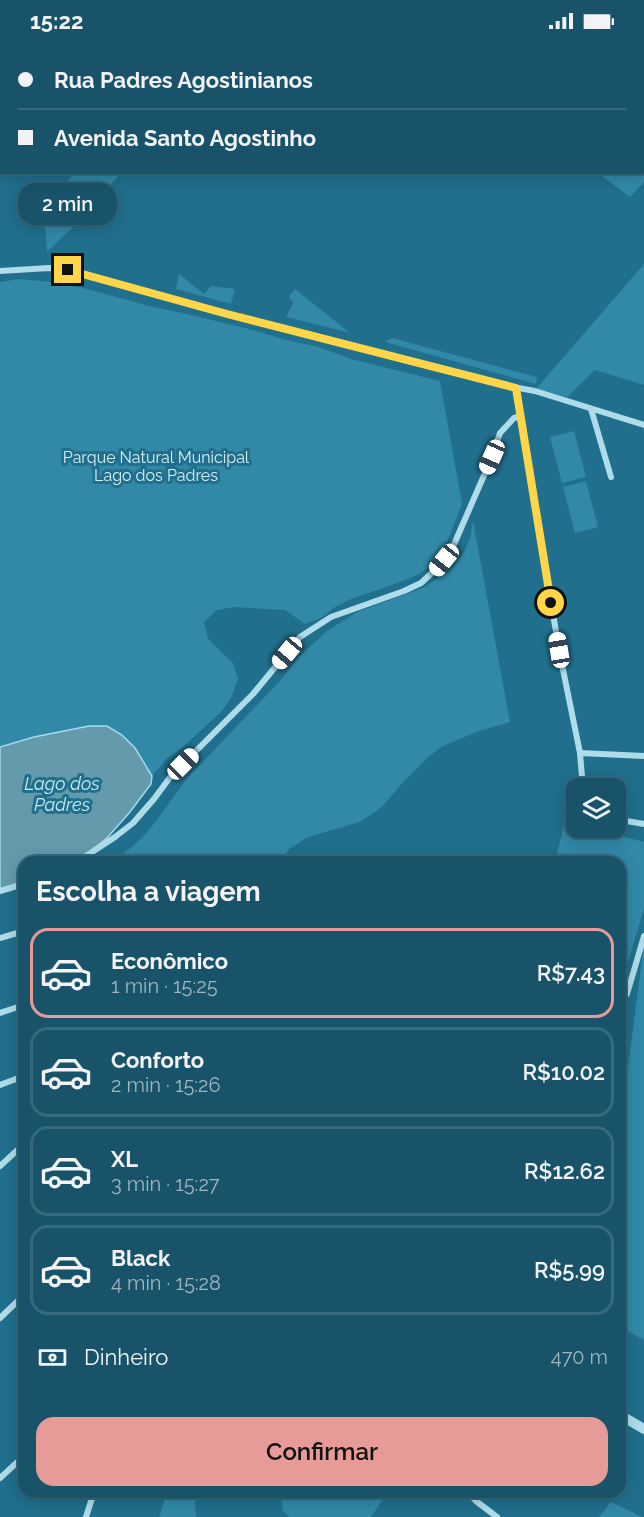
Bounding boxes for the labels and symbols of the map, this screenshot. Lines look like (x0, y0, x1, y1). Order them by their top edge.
callout: 2 min (19, 183, 118, 225)
route end (54, 256, 81, 283)
car (476, 437, 508, 477)
park label: Parque Natural Municipal Lago dos Padres (63, 448, 250, 485)
car (426, 540, 462, 580)
route start (537, 589, 564, 616)
car (547, 631, 571, 669)
car (269, 633, 305, 673)
car (164, 745, 202, 783)
water label: Lago dos Padres (24, 773, 100, 815)

